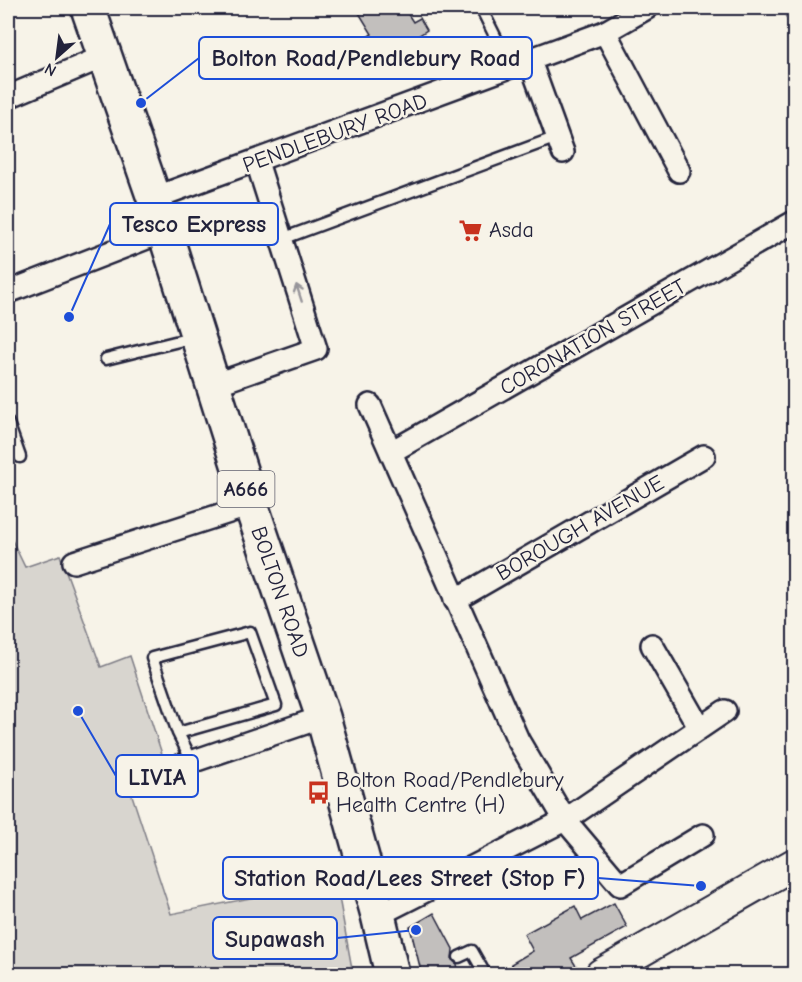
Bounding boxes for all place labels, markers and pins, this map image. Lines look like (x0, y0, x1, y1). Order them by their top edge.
callout: Bolton Road/Pendlebury Road (199, 37, 532, 79)
callout: Tesco Express (110, 203, 278, 245)
supermarket icon: Asda (458, 217, 484, 243)
place label: Asda (489, 217, 534, 243)
callout: LIVIA (116, 755, 198, 797)
place label: Bolton Road/Pendlebury Health Centre (H) (336, 767, 564, 818)
bus stop icon: Bolton Road/Pendlebury Health Centre (H) (305, 780, 331, 806)
callout: Station Road/Lees Street (Stop F) (223, 857, 598, 899)
callout: Supawash (213, 917, 337, 959)

